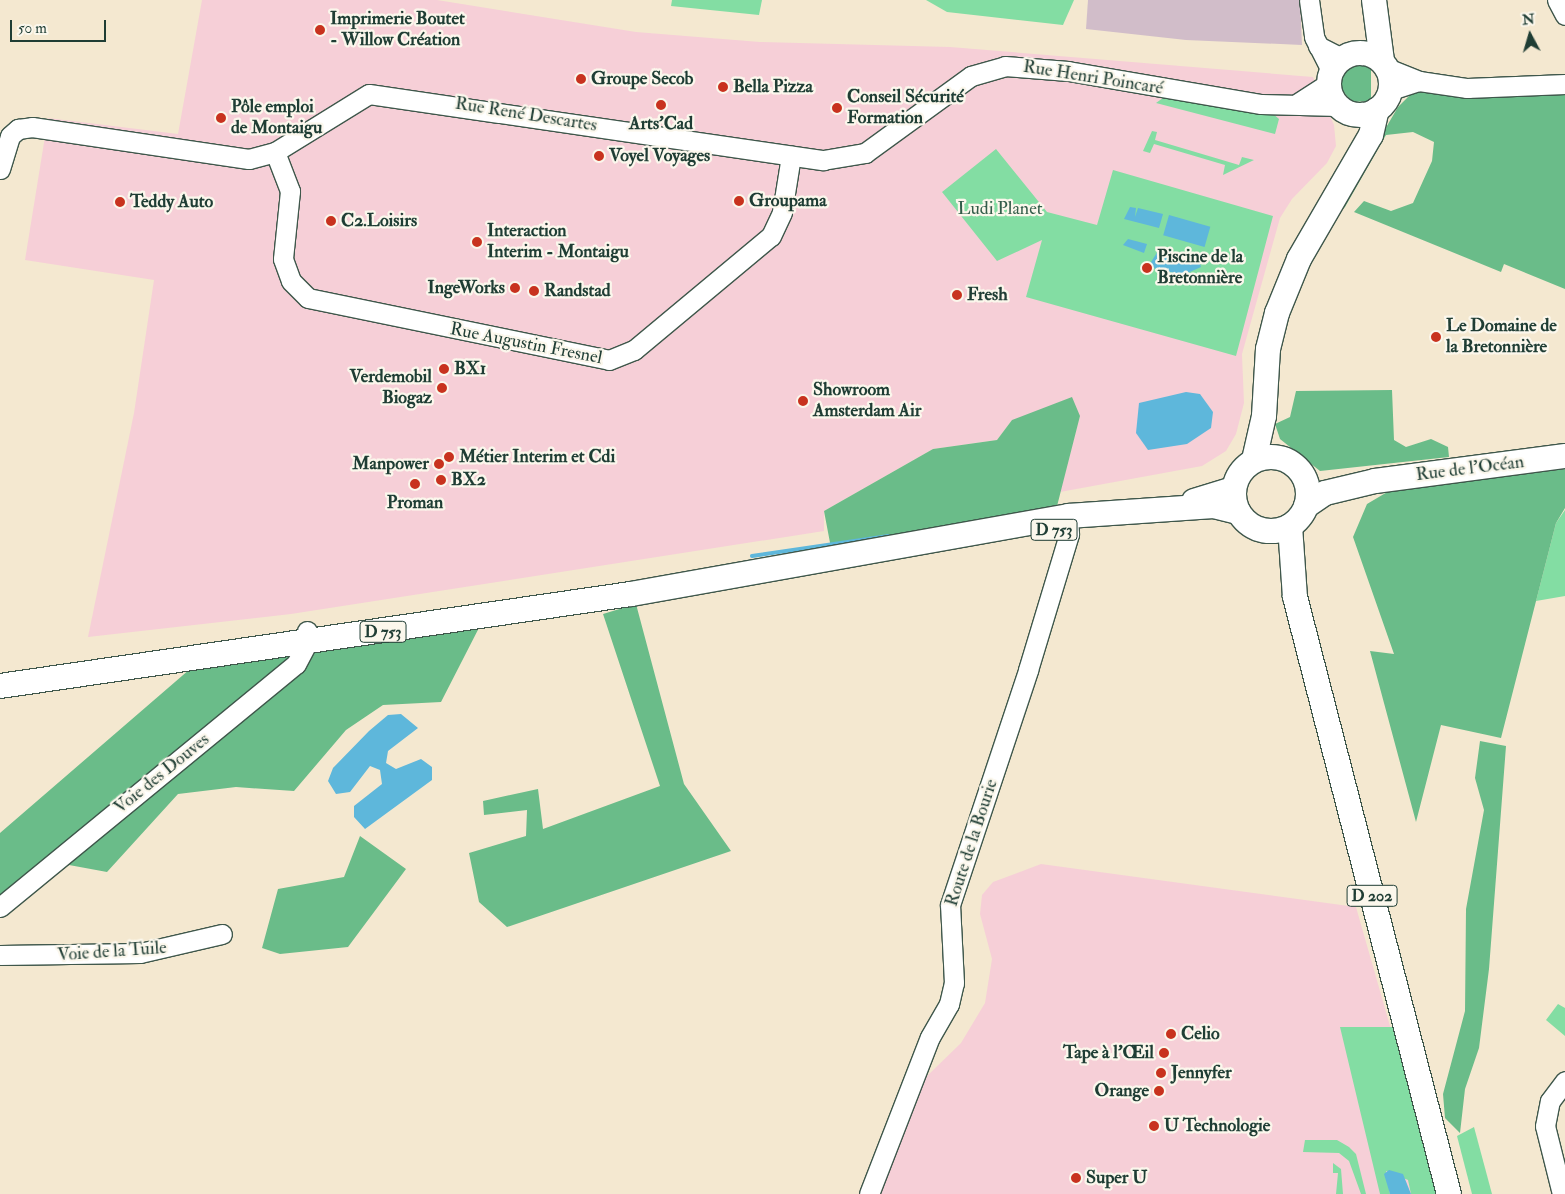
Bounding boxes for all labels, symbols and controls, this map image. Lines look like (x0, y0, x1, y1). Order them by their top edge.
place label: Imprimerie Boutet - Willow Création (330, 9, 465, 52)
scale bar (12, 10, 109, 42)
north arrow (1505, 10, 1555, 60)
text: N (1521, 10, 1535, 29)
text: 50 m (18, 19, 47, 38)
marker: Imprimerie Boutet - Willow Création (314, 24, 326, 36)
street label: Rue Henri Poincaré (1021, 56, 1165, 100)
place label: Groupe Secob (591, 68, 693, 90)
marker: Groupe Secob (575, 73, 587, 85)
place label: Bella Pizza (733, 76, 813, 98)
marker: Bella Pizza (717, 81, 729, 93)
place label: Conseil Sécurité Formation (847, 87, 964, 130)
street label: Rue René Descartes (453, 93, 599, 137)
place label: Pôle emploi de Montaigu (231, 97, 322, 140)
marker: Arts'Cad (655, 99, 667, 111)
marker: Conseil Sécurité Formation (831, 102, 843, 114)
marker: Pôle emploi de Montaigu (215, 112, 227, 124)
place label: Arts'Cad (629, 113, 693, 135)
place label: Voyel Voyages (609, 145, 710, 167)
marker: Voyel Voyages (593, 150, 605, 162)
place label: Groupama (749, 190, 827, 212)
place label: Teddy Auto (130, 191, 213, 213)
marker: Groupama (733, 195, 745, 207)
marker: Teddy Auto (114, 196, 126, 208)
park label: Ludi Planet (958, 198, 1042, 220)
place label: C2.Loisirs (341, 210, 417, 232)
marker: C2.Loisirs (325, 215, 337, 227)
place label: Interaction Interim - Montaigu (487, 221, 629, 264)
marker: Interaction Interim - Montaigu (471, 236, 483, 248)
place label: Piscine de la Bretonnière (1157, 247, 1243, 290)
marker: Piscine de la Bretonnière (1141, 262, 1153, 274)
place label: IngeWorks (427, 277, 505, 299)
place label: Randstad (544, 280, 611, 302)
marker: IngeWorks (509, 282, 521, 294)
place label: Fresh (967, 284, 1008, 306)
marker: Randstad (528, 285, 540, 297)
marker: Fresh (951, 289, 963, 301)
place label: Le Domaine de la Bretonnière (1446, 316, 1557, 358)
street label: Rue Augustin Fresnel (448, 319, 604, 369)
marker: Le Domaine de la Bretonnière (1430, 331, 1442, 343)
place label: BX1 (454, 358, 486, 380)
marker: BX1 (438, 363, 450, 375)
place label: Verdemobil Biogaz (350, 367, 432, 409)
place label: Showroom Amsterdam Air (813, 380, 921, 422)
marker: Verdemobil Biogaz (436, 382, 448, 394)
marker: Showroom Amsterdam Air (797, 395, 809, 407)
place label: Métier Interim et Cdi (459, 446, 615, 468)
marker: Métier Interim et Cdi (443, 451, 455, 463)
street label: Rue de l'Océan (1415, 452, 1525, 486)
place label: Manpower (352, 453, 429, 475)
marker: Manpower (433, 458, 445, 470)
place label: BX2 (451, 469, 486, 491)
marker: BX2 (435, 474, 447, 486)
marker: Proman (409, 478, 421, 490)
place label: Proman (387, 492, 443, 514)
road number: D 753 (1030, 516, 1078, 544)
road number: D 753 (359, 618, 407, 646)
street label: Voie des Douves (110, 729, 214, 819)
street label: Route de la Bourie (941, 777, 1003, 909)
road number: D 202 (1346, 882, 1398, 909)
street label: Voie de la Tuile (57, 937, 167, 967)
place label: Celio (1181, 1023, 1220, 1045)
marker: Celio (1165, 1028, 1177, 1040)
place label: Tape à l'Œil (1063, 1042, 1154, 1064)
marker: Tape à l'Œil (1158, 1047, 1170, 1059)
place label: Jennyfer (1171, 1062, 1232, 1084)
marker: Jennyfer (1155, 1067, 1167, 1079)
place label: Orange (1095, 1080, 1149, 1102)
marker: Orange (1153, 1085, 1165, 1097)
place label: U Technologie (1164, 1115, 1270, 1137)
marker: U Technologie (1148, 1120, 1160, 1132)
place label: Super U (1086, 1167, 1147, 1189)
marker: Super U (1070, 1172, 1082, 1184)

